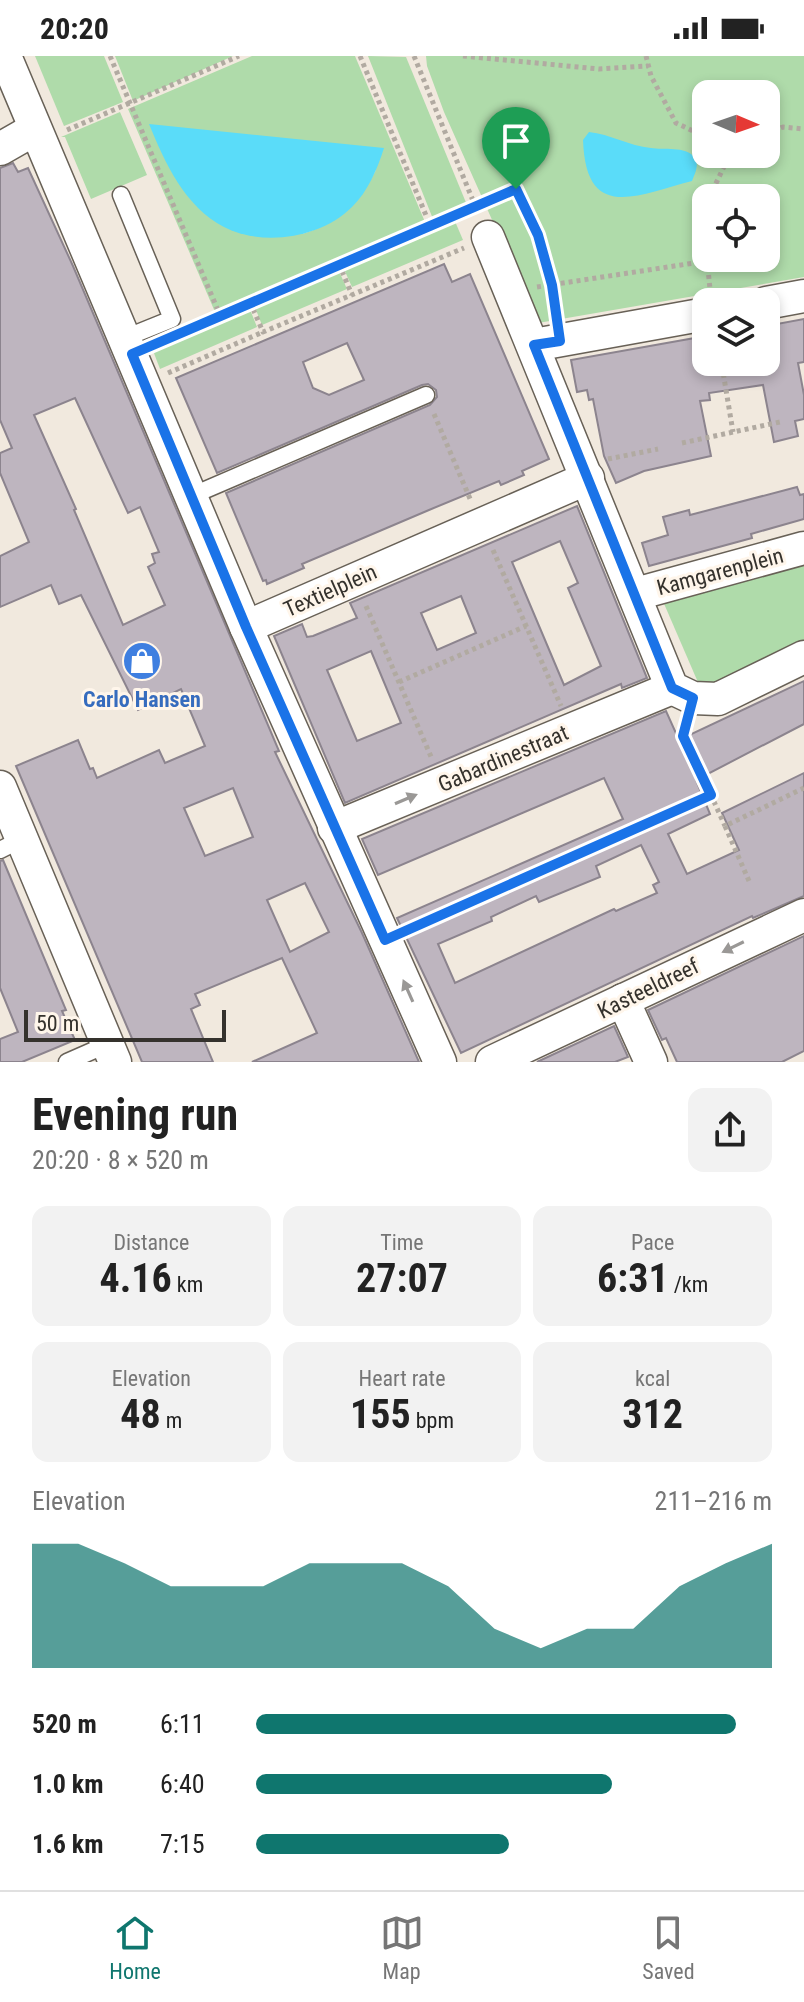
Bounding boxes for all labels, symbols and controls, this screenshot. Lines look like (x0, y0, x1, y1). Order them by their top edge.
text: 20:20 (40, 11, 109, 46)
north arrow (692, 80, 780, 168)
map controls (692, 80, 780, 376)
pin (482, 107, 550, 189)
icon: arrive (494, 119, 538, 163)
button: locate (692, 184, 780, 272)
button: layers (692, 288, 780, 376)
street label: Kamgarenplein (654, 543, 786, 600)
street label: Textielplein (280, 559, 381, 622)
shop icon: Carlo Hansen (121, 640, 163, 682)
place label: Carlo Hansen (83, 687, 201, 712)
street label: Gabardinestraat (434, 720, 572, 797)
one-way arrow (395, 792, 418, 805)
one-way arrow (722, 940, 745, 954)
street label: Kasteeldreef (593, 953, 703, 1024)
one-way arrow (401, 979, 414, 1003)
scale bar (24, 1006, 226, 1042)
text: 50 m (36, 1011, 79, 1036)
button: share (688, 1088, 772, 1172)
text: Evening run (32, 1089, 238, 1141)
text: 20:20 · 8 × 520 m (32, 1145, 209, 1175)
text: Distance (113, 1230, 189, 1255)
text: Time (380, 1230, 424, 1255)
text: Pace (631, 1230, 674, 1255)
text: 4.16 (99, 1255, 172, 1302)
text: 27:07 (356, 1255, 448, 1302)
text: 6:31 (597, 1255, 669, 1302)
text: km (172, 1272, 203, 1297)
text: /km (669, 1272, 708, 1297)
text: Elevation (112, 1366, 191, 1391)
text: Heart rate (359, 1366, 445, 1391)
text: kcal (635, 1366, 670, 1391)
text: 48 (120, 1391, 161, 1438)
text: 155 (350, 1391, 411, 1438)
text: 312 (622, 1391, 683, 1438)
text: m (161, 1408, 182, 1433)
text: bpm (411, 1408, 454, 1433)
text: Elevation (32, 1486, 126, 1516)
text: 211–216 m (655, 1486, 772, 1516)
text: 520 m (32, 1709, 97, 1739)
text: 6:11 (160, 1709, 205, 1739)
text: 1.0 km (32, 1769, 104, 1799)
text: 6:40 (160, 1769, 205, 1799)
text: 1.6 km (32, 1829, 104, 1859)
text: 7:15 (160, 1829, 205, 1859)
tab: Home (109, 1911, 161, 1984)
tab: Map (380, 1911, 424, 1984)
tab: Saved (642, 1911, 695, 1984)

